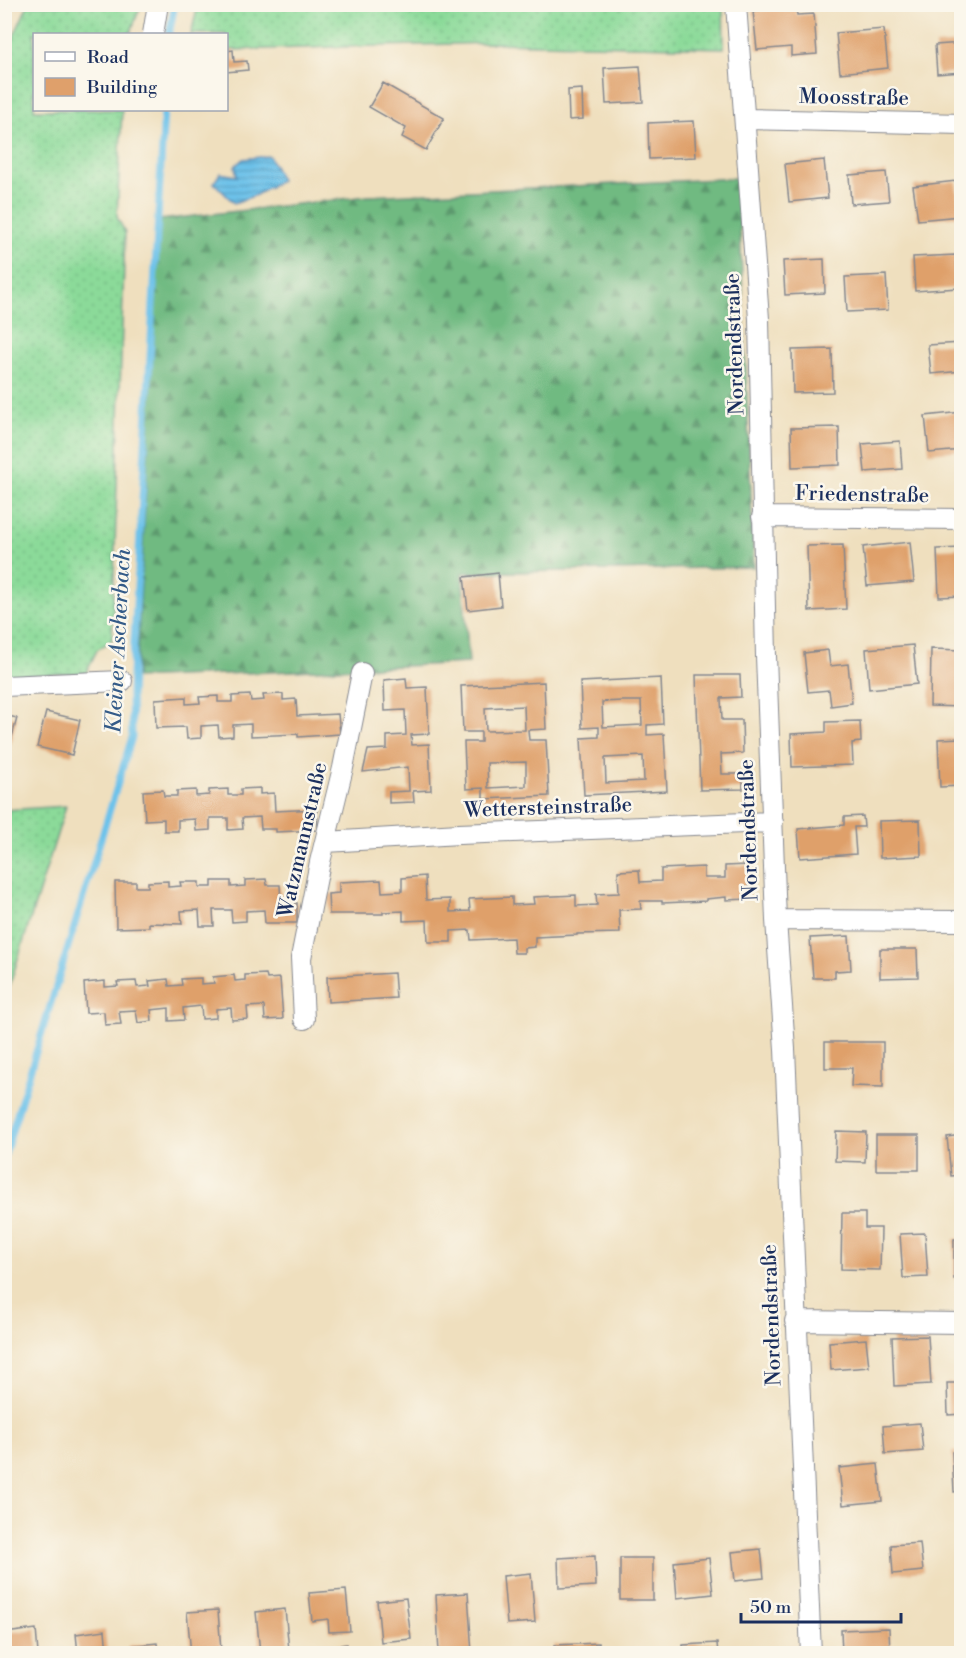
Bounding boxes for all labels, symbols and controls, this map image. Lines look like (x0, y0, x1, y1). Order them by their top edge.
legend (33, 33, 228, 111)
text: Road (87, 46, 130, 69)
text: Building (86, 76, 158, 99)
street label: Moosstraße (799, 84, 909, 112)
street label: Nordendstraße (720, 273, 750, 415)
street label: Friedenstraße (795, 481, 929, 509)
water label: Kleiner Ascherbach (100, 547, 137, 734)
street label: Nordendstraße (734, 759, 764, 901)
street label: Watzmannstraße (272, 760, 333, 921)
street label: Wettersteinstraße (463, 792, 633, 824)
street label: Nordendstraße (757, 1244, 787, 1386)
scale bar (741, 1586, 902, 1624)
text: 50 m (750, 1596, 792, 1619)

